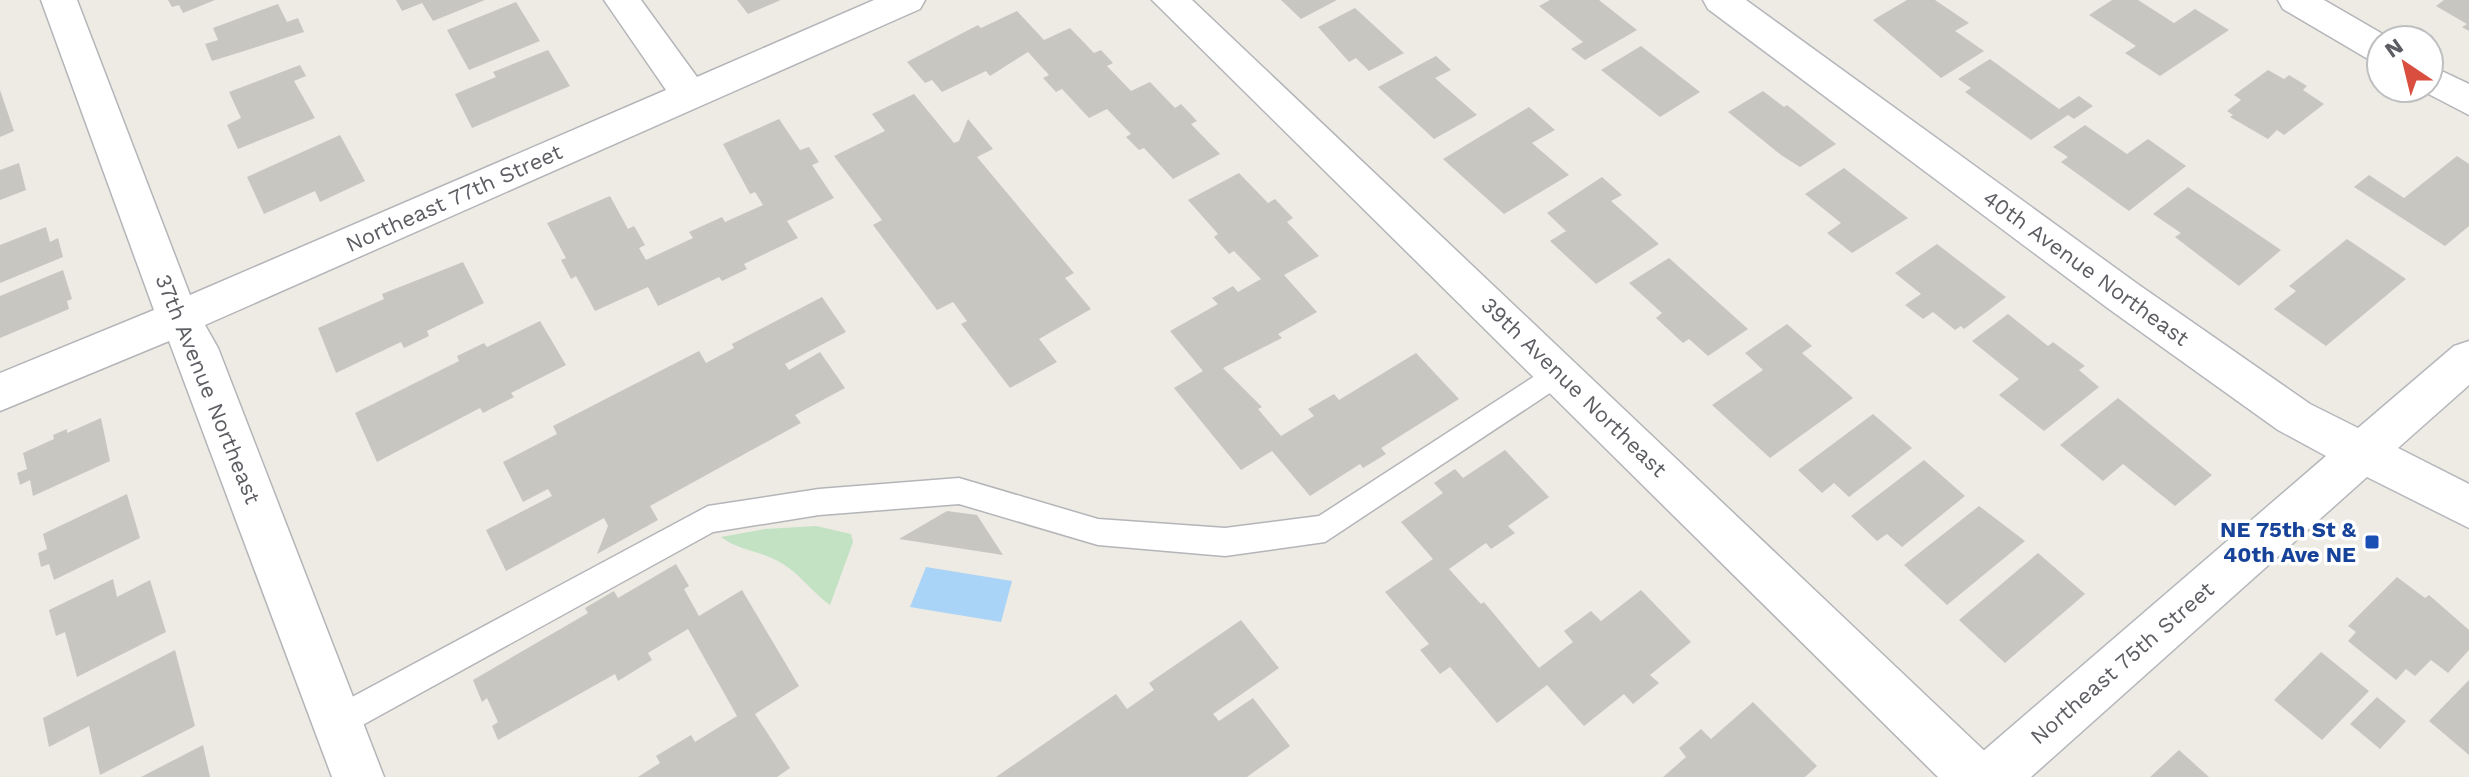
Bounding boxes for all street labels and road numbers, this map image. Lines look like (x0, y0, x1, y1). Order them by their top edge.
street label: Northeast 77th Street (342, 139, 566, 257)
street label: 40th Avenue Northeast (1978, 185, 2194, 351)
street label: 37th Avenue Northeast (150, 271, 266, 507)
street label: 39th Avenue Northeast (1476, 292, 1672, 482)
street label: Northeast 75th Street (2025, 577, 2219, 749)

